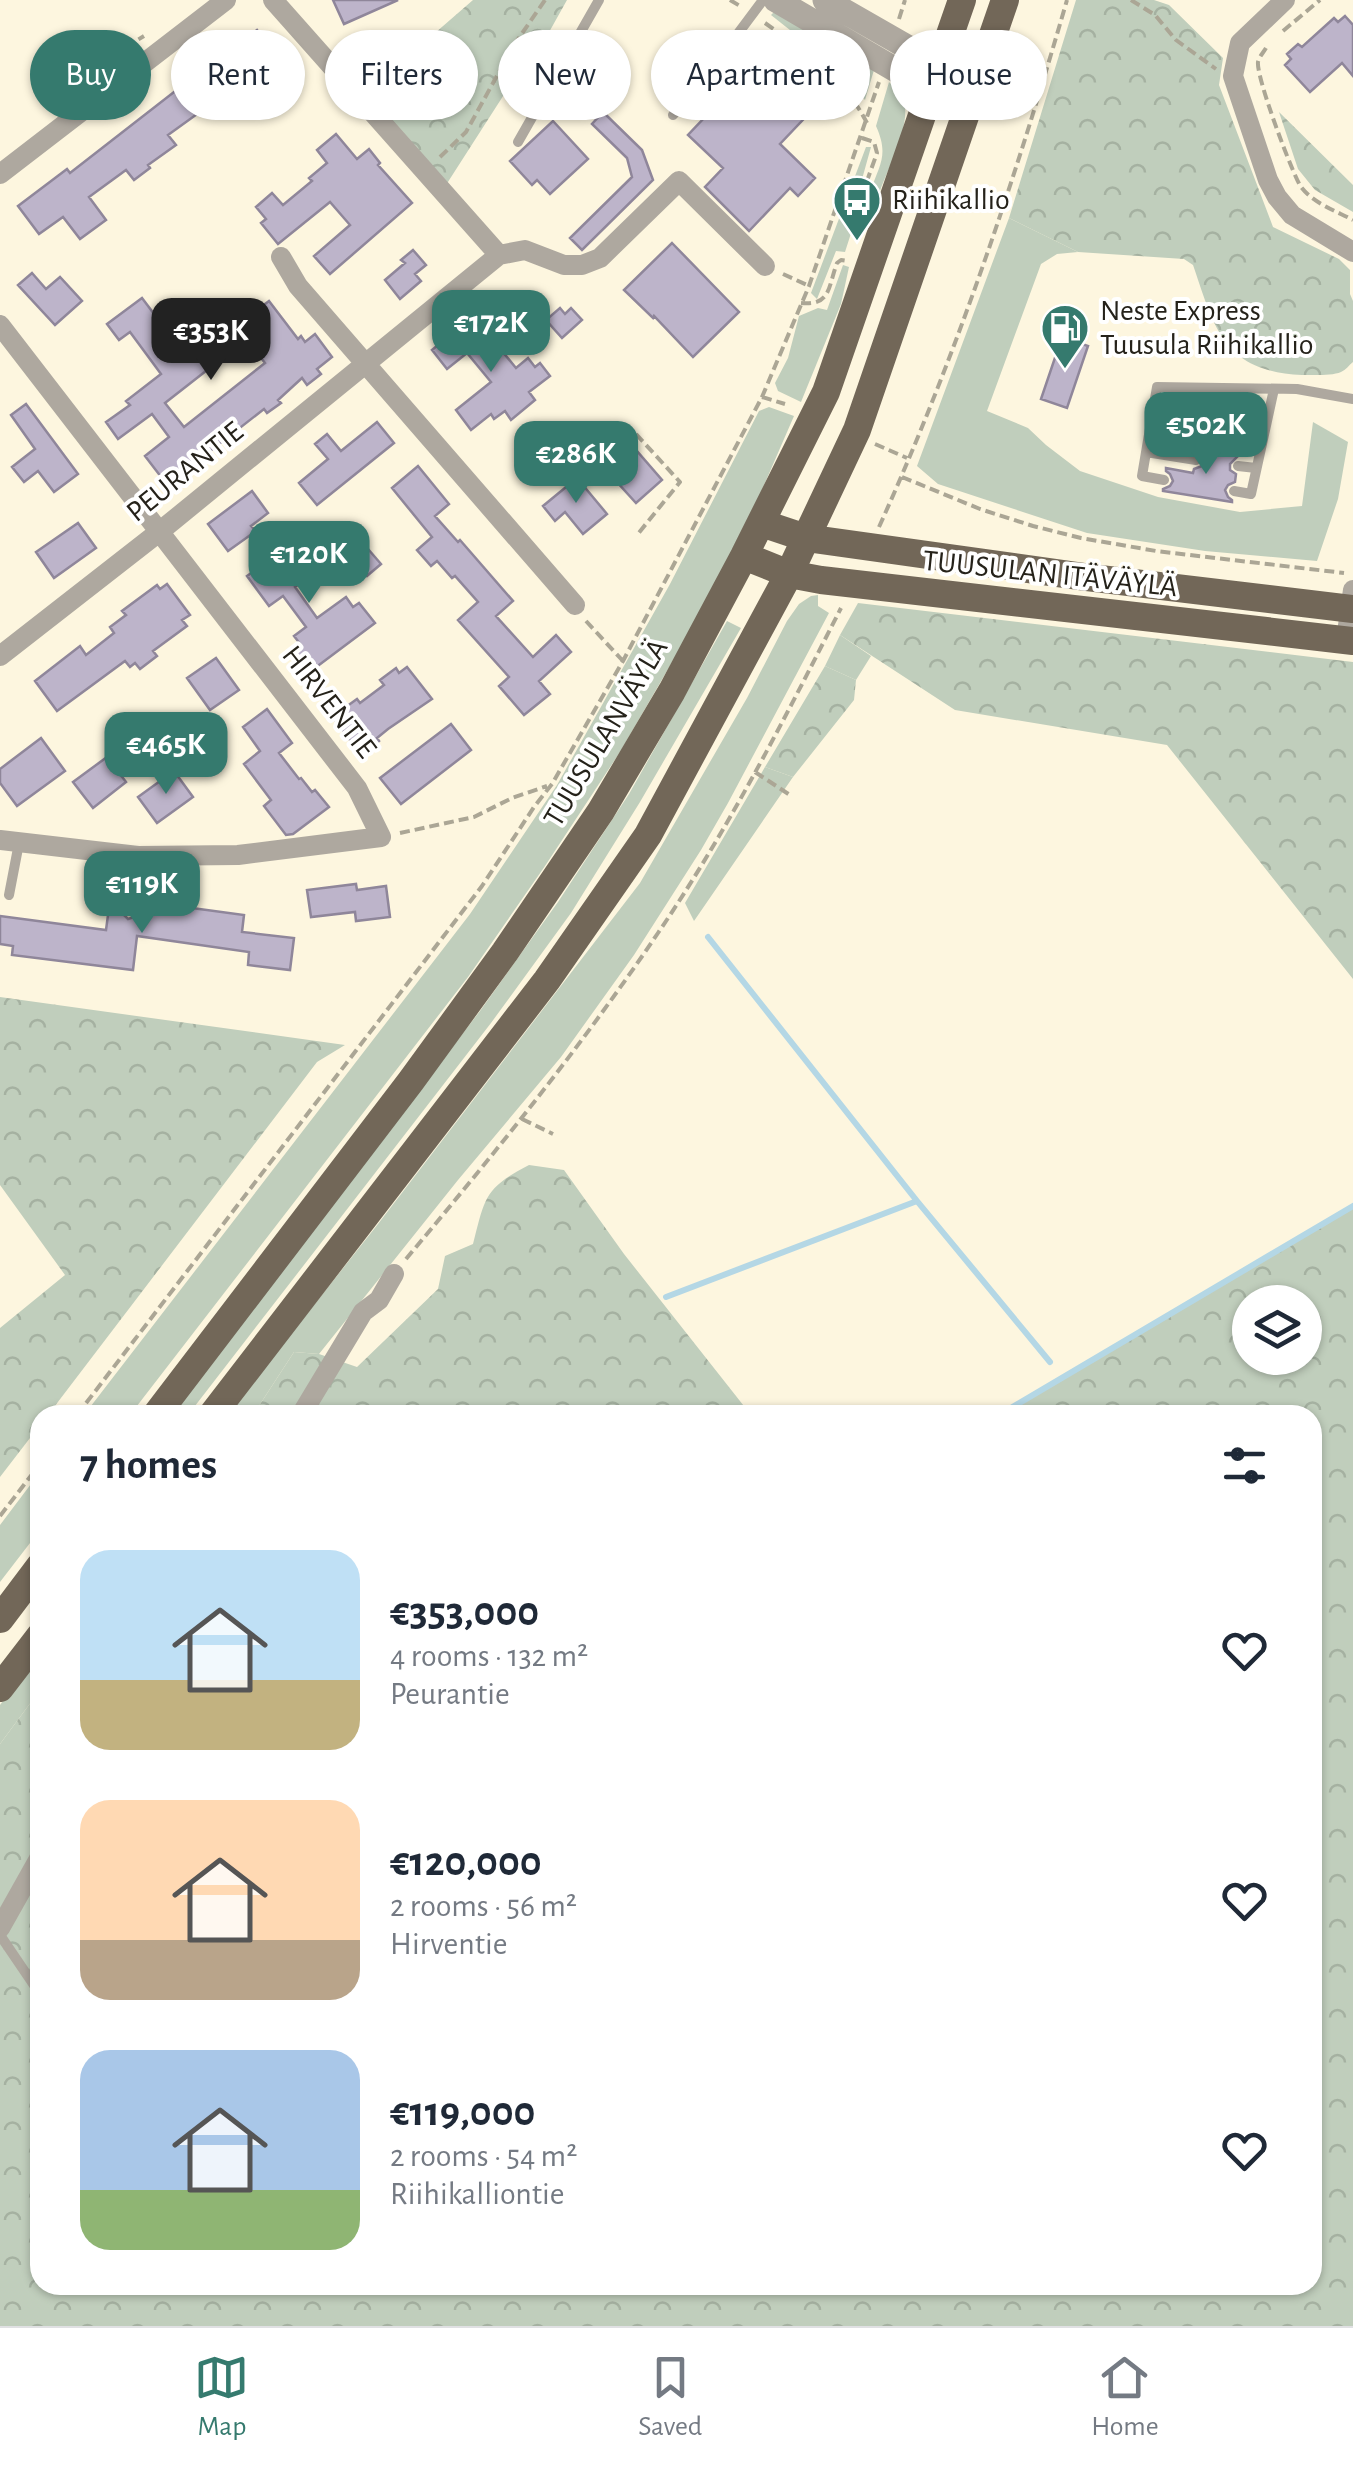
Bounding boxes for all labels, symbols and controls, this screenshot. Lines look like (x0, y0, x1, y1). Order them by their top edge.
chip: Buy (30, 30, 151, 120)
chip: Rent (171, 30, 305, 120)
chip: Filters (325, 30, 478, 120)
chip: New (498, 30, 631, 120)
chip: Apartment (651, 30, 870, 120)
chip: House (890, 30, 1047, 120)
bus stop icon: Riihikallio (831, 174, 883, 242)
place label: Riihikallio (892, 185, 1010, 215)
pin: €172K (421, 290, 561, 375)
place label: Neste Express Tuusula Riihikallio (1100, 296, 1313, 360)
pin: €353K (141, 298, 281, 383)
fuel station icon: Neste Express Tuusula Riihikallio (1039, 302, 1091, 370)
text: €172K (454, 306, 528, 338)
text: €353K (173, 314, 249, 346)
pin: €502K (1136, 392, 1276, 477)
text: €502K (1166, 408, 1246, 440)
street label: PEURANTIE (121, 416, 249, 528)
pin: €286K (506, 421, 646, 506)
text: €286K (536, 437, 616, 469)
pin: €120K (239, 521, 379, 606)
text: €120K (271, 537, 347, 569)
street label: TUUSULAN ITÄVÄYLÄ (921, 545, 1179, 602)
street label: TUUSULANVÄYLÄ (537, 634, 674, 832)
street label: HIRVENTIE (276, 640, 382, 764)
pin: €465K (96, 712, 236, 797)
text: €465K (126, 728, 206, 760)
pin: €119K (72, 851, 212, 936)
text: €119K (106, 867, 178, 899)
map controls (1232, 1285, 1322, 1375)
button: layers (1232, 1285, 1322, 1375)
icon: filters (1217, 1438, 1272, 1493)
text: 7 homes (80, 1444, 217, 1486)
icon: home (160, 1590, 280, 1710)
text: €353,000 (390, 1591, 539, 1633)
icon: heart (1217, 1623, 1272, 1678)
text: 4 rooms · 132 m² (390, 1640, 588, 1672)
text: Peurantie (390, 1678, 510, 1710)
icon: home (160, 1840, 280, 1960)
text: €120,000 (390, 1841, 542, 1883)
icon: heart (1217, 1873, 1272, 1928)
text: 2 rooms · 56 m² (390, 1890, 577, 1922)
text: Hirventie (390, 1928, 507, 1960)
icon: home (160, 2090, 280, 2210)
text: €119,000 (390, 2091, 535, 2133)
icon: heart (1217, 2123, 1272, 2178)
text: 2 rooms · 54 m² (390, 2140, 577, 2172)
text: Riihikalliontie (390, 2178, 565, 2210)
tab: Map (194, 2350, 249, 2444)
tab: Saved (638, 2350, 702, 2444)
tab: Home (1091, 2350, 1159, 2444)

